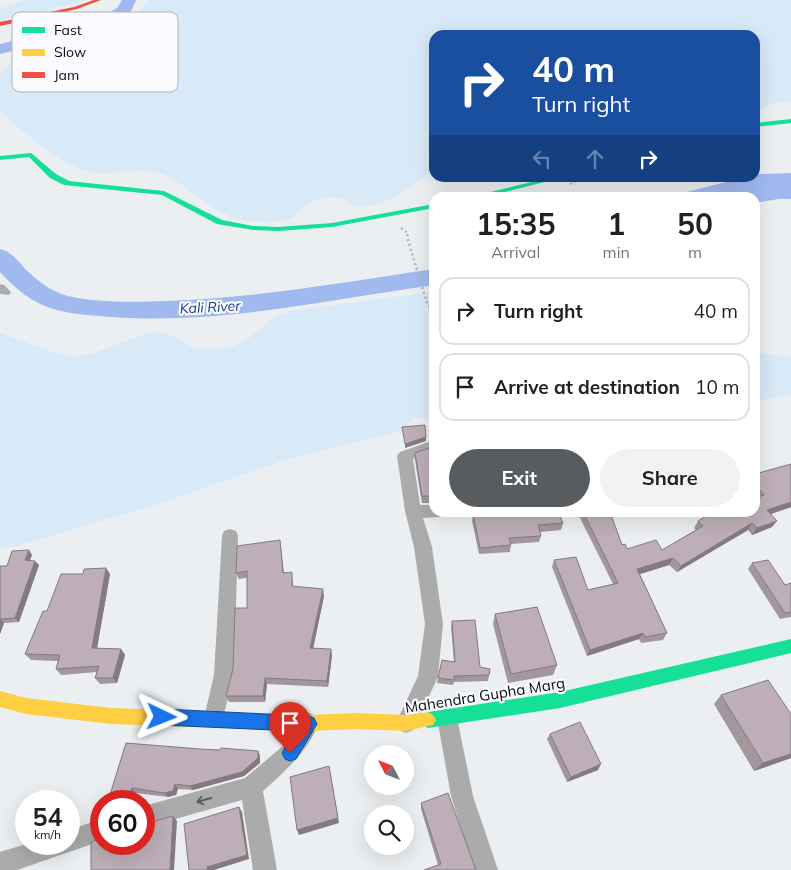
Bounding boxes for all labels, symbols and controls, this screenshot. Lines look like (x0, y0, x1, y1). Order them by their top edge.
legend (12, 12, 178, 92)
text: Fast (54, 21, 82, 39)
text: Slow (54, 43, 86, 61)
text: 40 m (532, 47, 615, 91)
icon: right (449, 50, 514, 115)
text: Jam (54, 66, 79, 84)
text: Turn right (532, 90, 630, 118)
icon: left (528, 145, 556, 173)
icon: ahead (581, 145, 609, 173)
icon: right (634, 145, 662, 173)
text: 15:35 (476, 205, 556, 243)
text: 1 (607, 205, 625, 243)
text: 50 (677, 205, 713, 243)
text: Arrival (491, 242, 540, 262)
text: min (603, 242, 630, 262)
text: m (688, 242, 702, 262)
water label: Kali River (179, 296, 242, 318)
icon: right (451, 297, 479, 325)
text: Turn right (494, 299, 583, 323)
text: 40 m (694, 299, 738, 323)
icon: arrive (451, 373, 479, 401)
text: Arrive at destination (494, 375, 680, 399)
text: 10 m (695, 375, 739, 399)
button: Exit (449, 449, 590, 507)
button: Share (600, 449, 740, 507)
street label: Mahendra Gupha Marg (404, 673, 566, 717)
position arrow (135, 690, 187, 742)
pin (269, 702, 311, 753)
icon: arrive (276, 709, 304, 737)
north arrow (364, 745, 414, 795)
map controls (364, 745, 414, 855)
speed limit sign: 60 (90, 790, 155, 855)
one-way arrow (196, 796, 212, 806)
text: 54 (32, 801, 63, 832)
button: search (364, 805, 414, 855)
text: km/h (34, 827, 61, 842)

